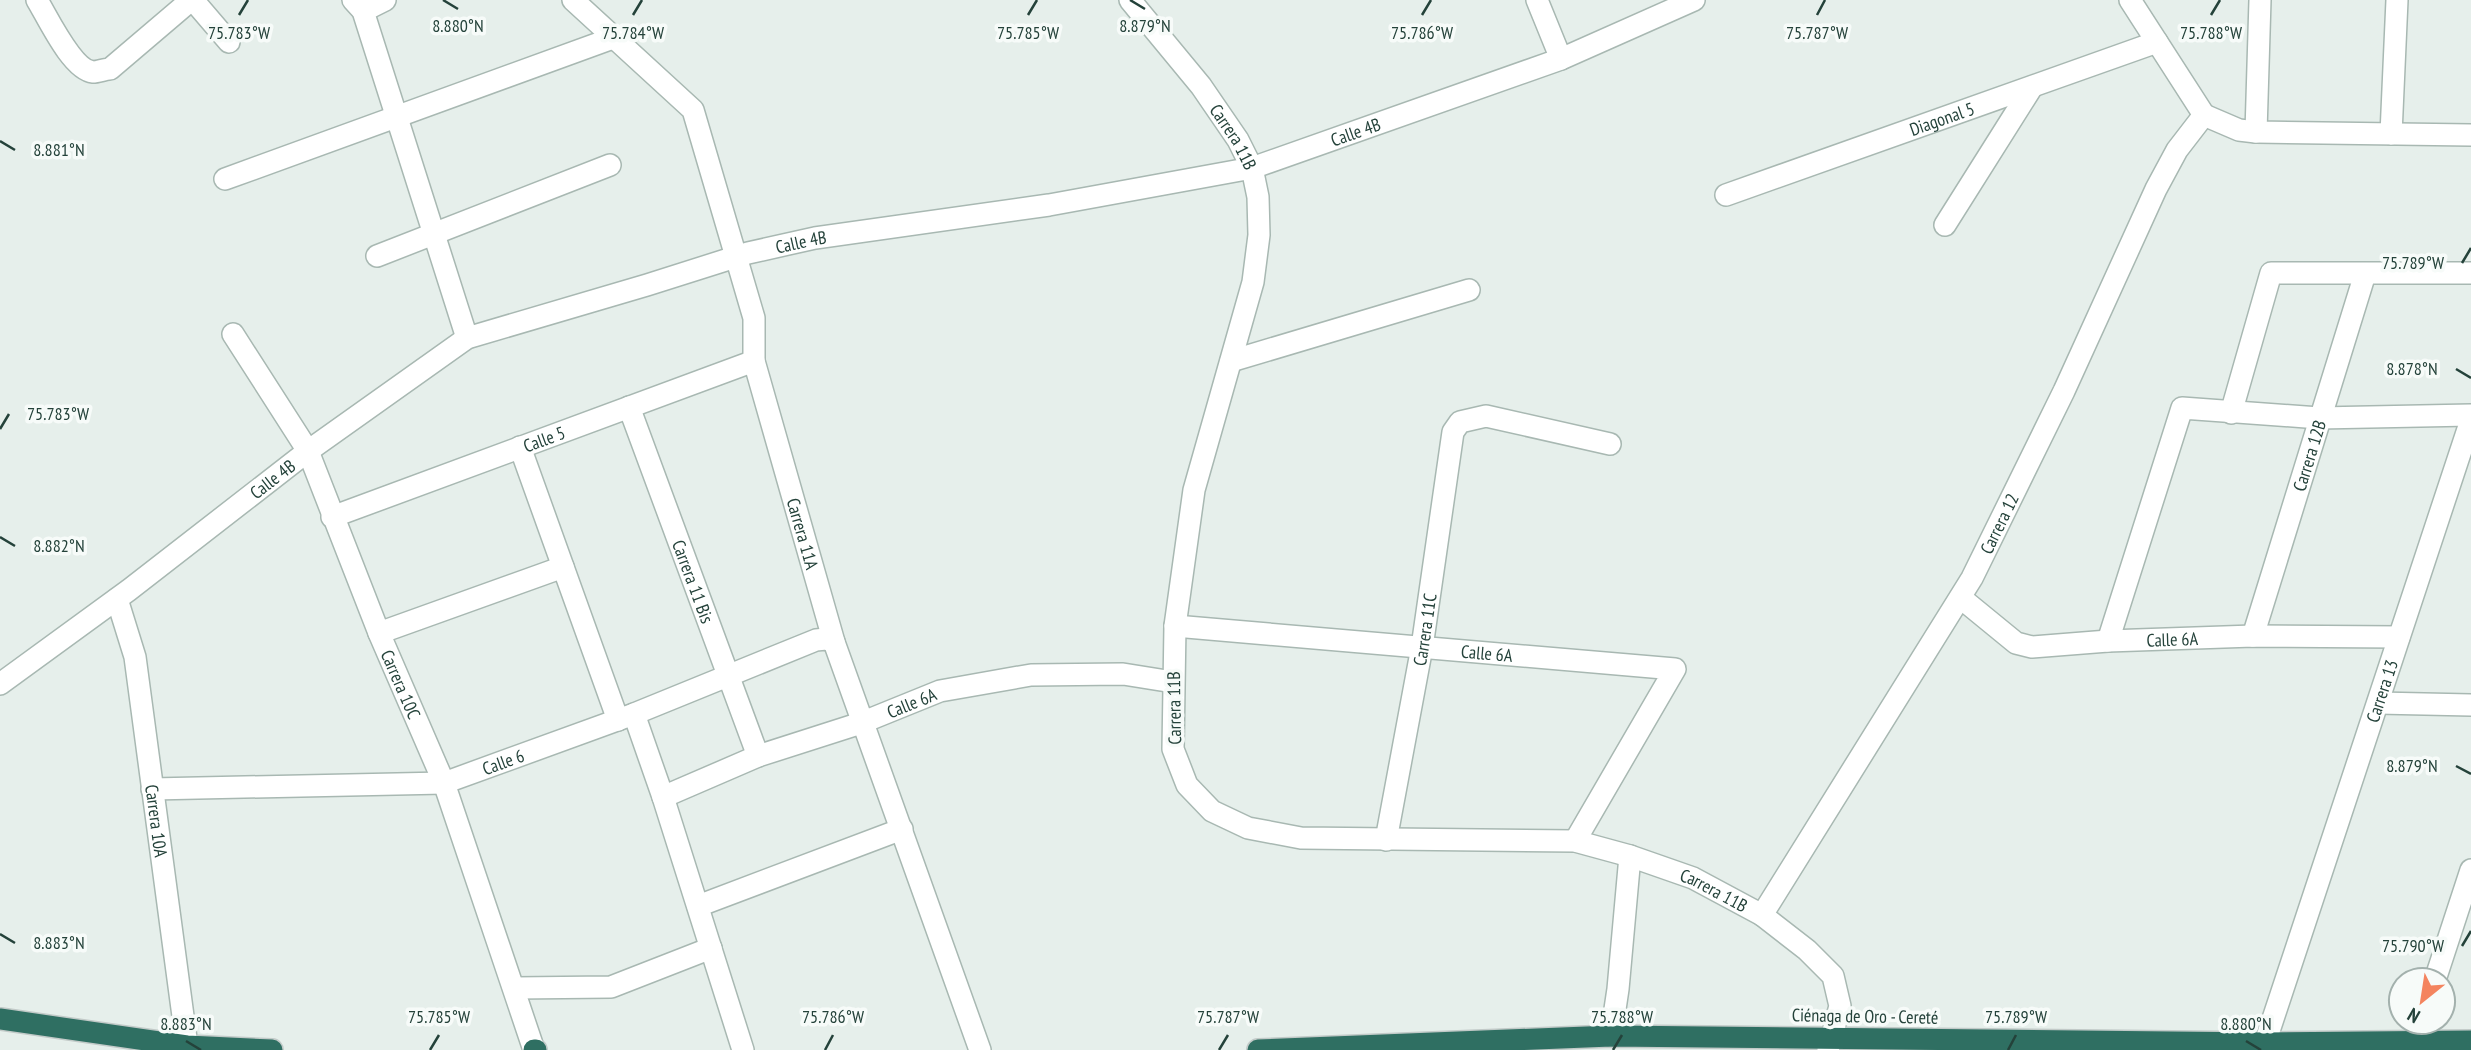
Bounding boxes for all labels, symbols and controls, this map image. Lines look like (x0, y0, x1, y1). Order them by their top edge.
text: 8.880°N (432, 14, 484, 37)
text: 8.879°N (1119, 14, 1171, 37)
text: 75.783°W (208, 21, 270, 44)
text: 75.784°W (602, 21, 664, 44)
text: 75.785°W (997, 21, 1059, 44)
text: 75.786°W (1391, 21, 1453, 44)
text: 75.787°W (1786, 21, 1848, 44)
text: 75.788°W (2180, 21, 2242, 44)
street label: Diagonal 5 (1906, 96, 1977, 140)
street label: Carrera 11B (1205, 99, 1262, 173)
street label: Calle 4B (1327, 112, 1384, 151)
text: 8.881°N (33, 138, 85, 161)
street label: Calle 4B (773, 225, 828, 258)
text: 75.789°W (2382, 251, 2444, 274)
text: 8.878°N (2386, 357, 2438, 380)
text: 75.783°W (27, 402, 89, 425)
street label: Carrera 12B (2287, 417, 2331, 494)
street label: Calle 5 (520, 420, 568, 457)
street label: Calle 4B (245, 454, 300, 504)
street label: Carrera 12 (1974, 489, 2023, 557)
street label: Carrera 11A (782, 495, 824, 572)
text: 8.882°N (33, 534, 85, 557)
street label: Carrera 11 Bis (668, 537, 719, 626)
street label: Carrera 11C (1407, 592, 1441, 668)
street label: Calle 6A (2146, 626, 2199, 651)
street label: Calle 6A (1460, 639, 1514, 667)
street label: Carrera 10C (376, 646, 426, 722)
street label: Carrera 13 (2360, 656, 2403, 725)
street label: Carrera 11B (1162, 671, 1186, 745)
street label: Calle 6A (883, 682, 940, 723)
street label: Calle 6 (479, 743, 527, 780)
text: 8.879°N (2386, 754, 2438, 777)
street label: Carrera 10A (141, 783, 173, 859)
street label: Carrera 11B (1677, 863, 1752, 917)
text: 8.883°N (33, 931, 85, 954)
text: 75.790°W (2382, 934, 2444, 957)
north arrow (2387, 966, 2457, 1036)
street label: Ciénaga de Oro - Cereté (1792, 1003, 1938, 1029)
text: N (2403, 1003, 2424, 1029)
text: 75.785°W (408, 1005, 470, 1028)
text: 75.786°W (802, 1005, 864, 1028)
text: 75.787°W (1197, 1005, 1259, 1028)
text: 75.788°W (1591, 1005, 1653, 1028)
text: 75.789°W (1985, 1005, 2047, 1028)
text: 8.883°N (160, 1012, 212, 1035)
text: 8.880°N (2220, 1012, 2272, 1035)

